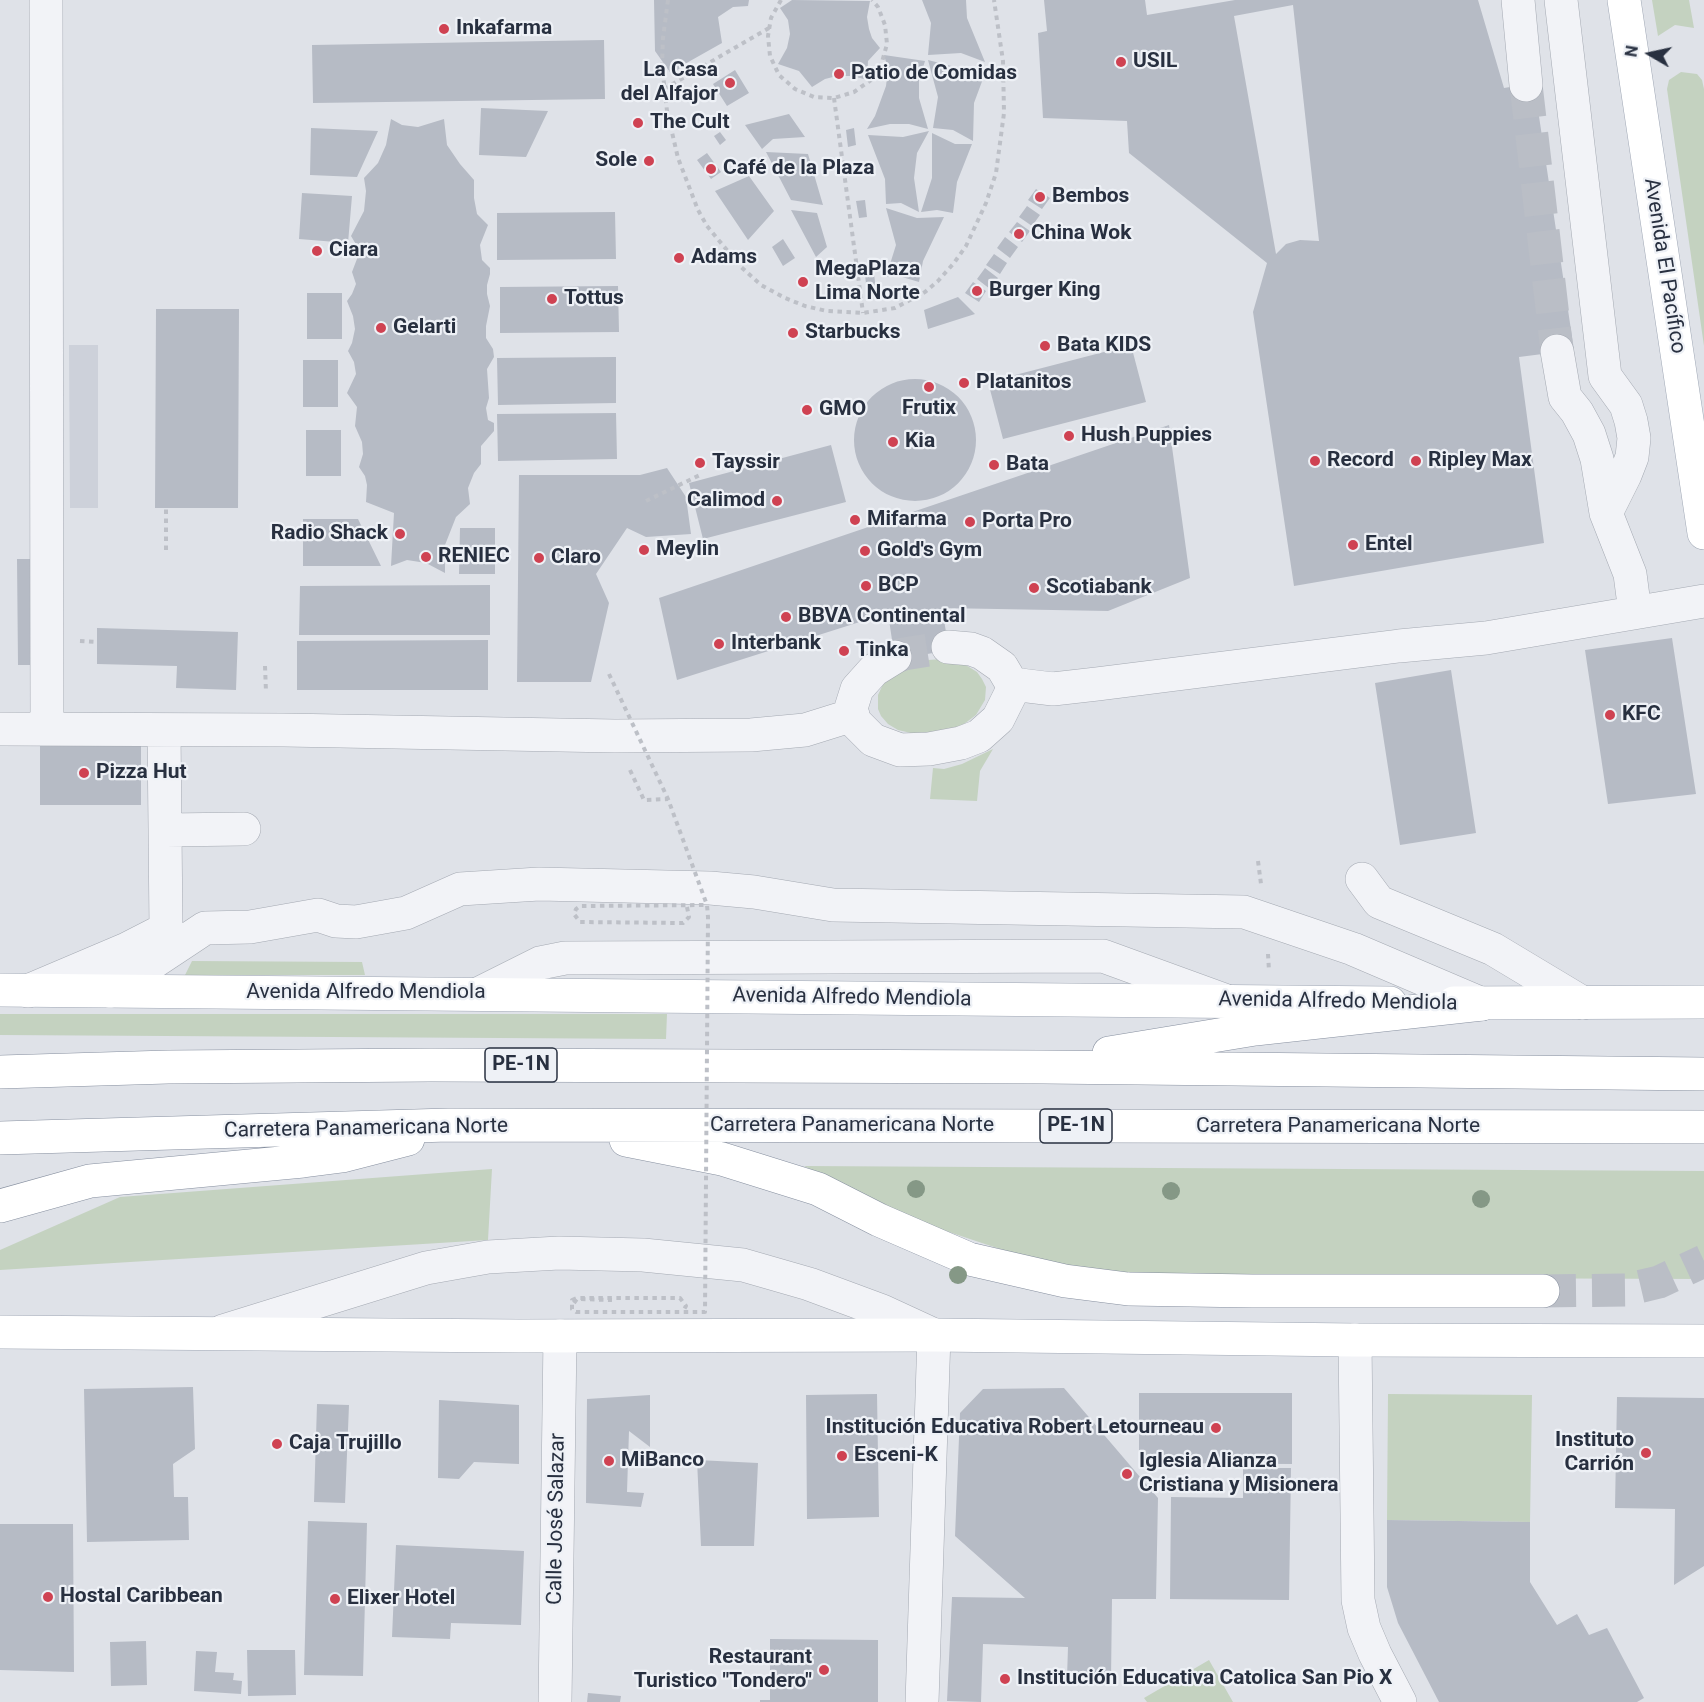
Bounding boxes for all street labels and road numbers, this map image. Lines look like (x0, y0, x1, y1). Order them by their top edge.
street label: Avenida El Pacífico (1638, 177, 1690, 355)
street label: Avenida Alfredo Mendiola (246, 980, 486, 1006)
street label: Avenida Alfredo Mendiola (732, 983, 972, 1013)
street label: Avenida Alfredo Mendiola (1218, 987, 1458, 1017)
road number: PE-1N (485, 1048, 557, 1082)
road number: PE-1N (1040, 1109, 1112, 1143)
street label: Carretera Panamericana Norte (710, 1113, 994, 1139)
street label: Carretera Panamericana Norte (224, 1114, 508, 1144)
street label: Carretera Panamericana Norte (1196, 1114, 1480, 1140)
street label: Calle José Salazar (543, 1433, 571, 1605)

